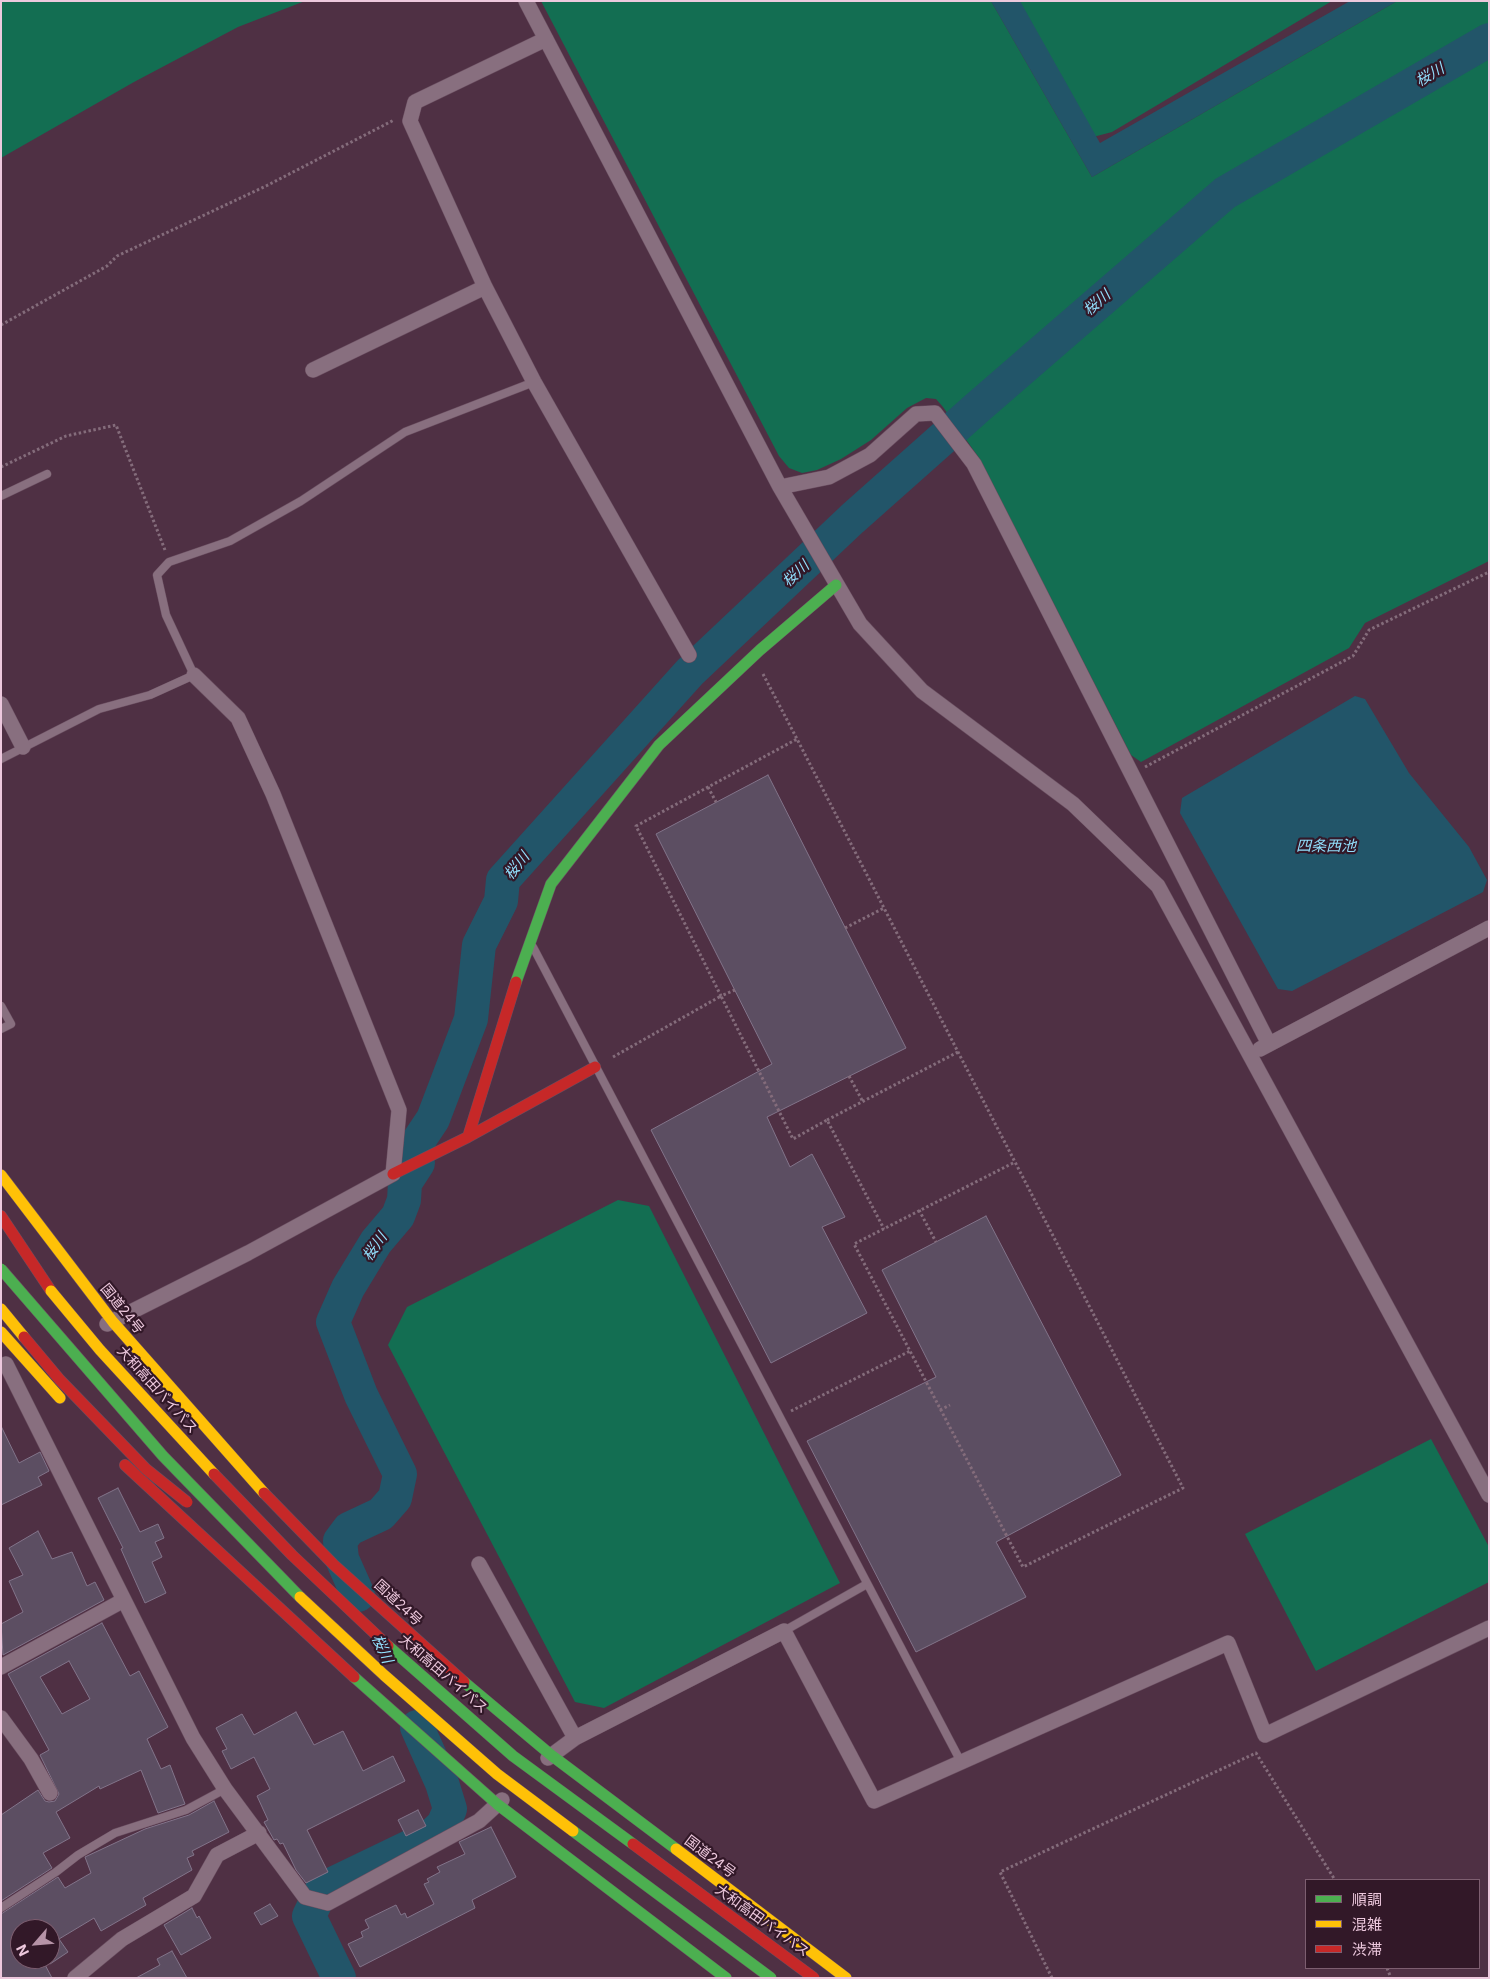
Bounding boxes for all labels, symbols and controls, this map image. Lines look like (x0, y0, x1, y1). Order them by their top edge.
water label: 桜川 (1413, 60, 1447, 90)
water label: 桜川 (1080, 286, 1114, 320)
water label: 桜川 (779, 557, 813, 591)
water label: 四条西池 (1296, 837, 1356, 855)
water label: 桜川 (501, 849, 533, 883)
water label: 桜川 (359, 1230, 391, 1264)
street label: 国道24号 (97, 1281, 147, 1337)
street label: 大和高田バイパス (113, 1343, 201, 1437)
street label: 国道24号 (371, 1577, 425, 1629)
street label: 大和高田バイパス (395, 1631, 491, 1717)
water label: 桜川 (368, 1632, 396, 1666)
street label: 国道24号 (681, 1832, 739, 1882)
legend (1305, 1879, 1480, 1969)
street label: 大和高田バイパス (712, 1881, 812, 1961)
text: 順調 (1352, 1890, 1382, 1909)
text: 混雑 (1352, 1915, 1382, 1934)
north arrow (10, 1919, 60, 1969)
text: 渋滞 (1352, 1940, 1382, 1959)
text: N (12, 1942, 32, 1959)

